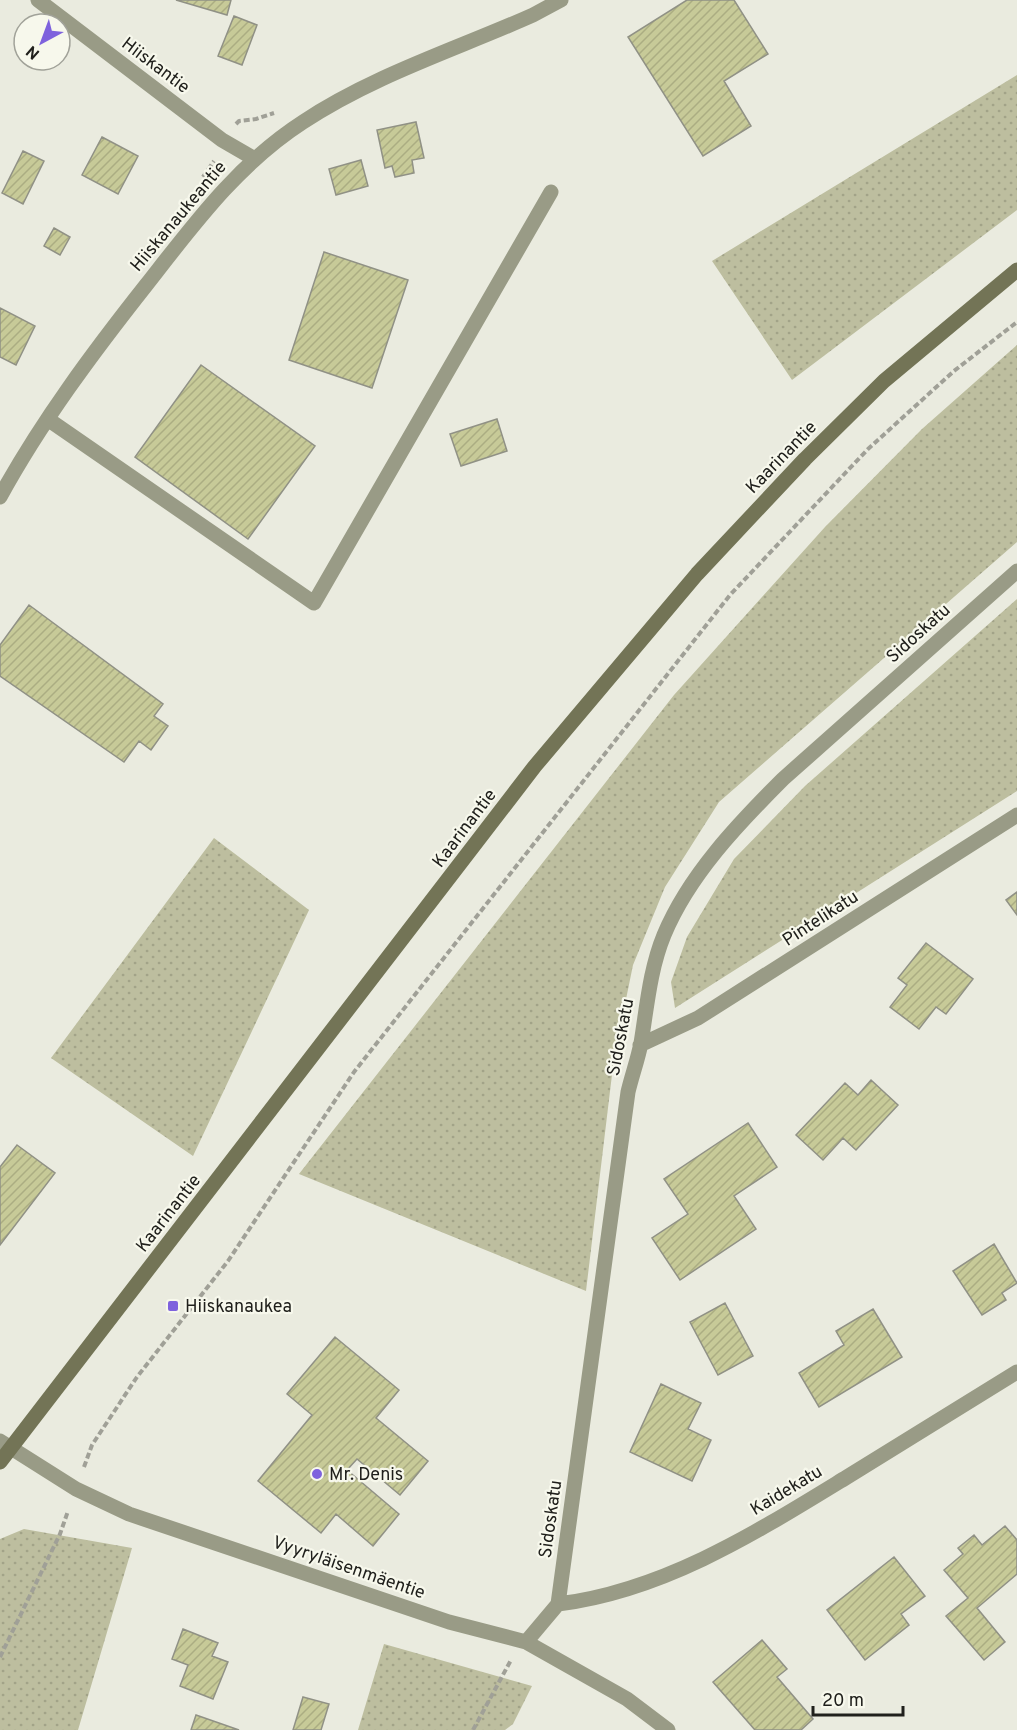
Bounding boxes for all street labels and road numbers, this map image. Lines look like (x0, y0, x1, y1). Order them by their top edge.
street label: Hiiskantie (116, 33, 194, 99)
street label: Hiiskanaukeantie (126, 157, 232, 277)
street label: Kaarinantie (742, 417, 823, 499)
street label: Sidoskatu (882, 599, 956, 669)
street label: Kaarinantie (428, 785, 502, 873)
street label: Pintelikatu (778, 886, 863, 952)
street label: Sidoskatu (603, 997, 640, 1078)
street label: Kaarinantie (132, 1170, 207, 1258)
street label: Kaidekatu (746, 1461, 827, 1522)
street label: Sidoskatu (535, 1479, 568, 1560)
street label: Vyyryläisenmäentie (269, 1532, 428, 1605)

